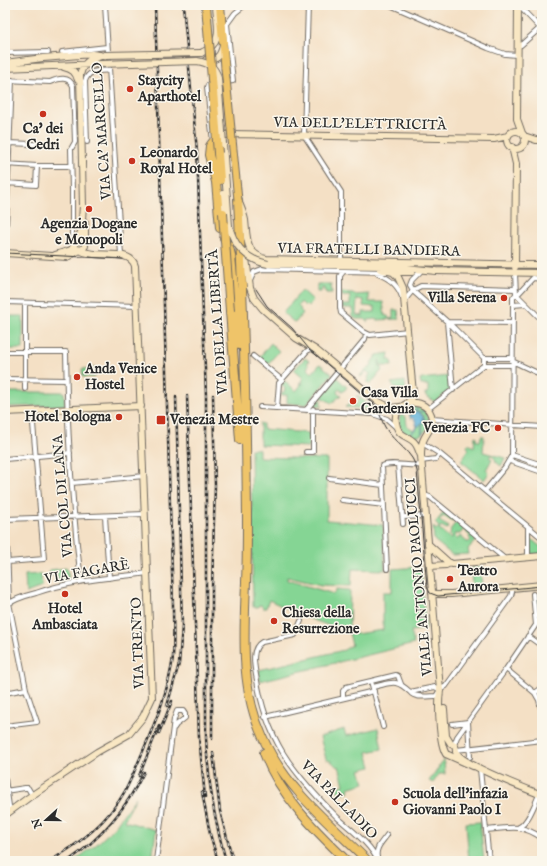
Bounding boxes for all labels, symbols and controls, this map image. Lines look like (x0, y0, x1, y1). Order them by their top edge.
street label: VIA CA' MARCELLO (88, 61, 116, 201)
place label: Staycity Aparthotel (137, 72, 202, 106)
marker: Staycity Aparthotel (125, 84, 135, 94)
marker: Ca' dei Cedri (38, 109, 48, 119)
street label: VIA DELL'ELETTRICITÀ (272, 112, 447, 135)
place label: Ca' dei Cedri (23, 120, 64, 154)
place label: Leonardo Royal Hotel (140, 144, 213, 178)
marker: Leonardo Royal Hotel (127, 156, 137, 166)
marker: Agenzia Dogane e Monopoli (84, 204, 94, 214)
place label: Agenzia Dogane e Monopoli (40, 215, 138, 249)
street label: VIA FRATELLI BANDIERA (276, 239, 461, 261)
street label: VIA DELLA LIBERTÀ (203, 248, 232, 396)
place label: Villa Serena (427, 289, 497, 307)
marker: Villa Serena (499, 293, 509, 303)
place label: Anda Venice Hostel (84, 360, 158, 394)
marker: Anda Venice Hostel (72, 372, 82, 382)
place label: Casa Villa Gardenia (361, 384, 419, 418)
marker: Casa Villa Gardenia (348, 396, 358, 406)
place label: Hotel Bologna (24, 408, 112, 426)
place label: Venezia Mestre (169, 411, 259, 429)
marker: Hotel Bologna (114, 412, 124, 422)
marker: Venezia Mestre (155, 414, 167, 426)
place label: Venezia FC (422, 419, 490, 437)
marker: Venezia FC (493, 423, 503, 433)
street label: VIA COL DI LANA (49, 433, 77, 559)
street label: VIALE ANTONIO PAOLUCCI (401, 477, 437, 678)
street label: VIA FAGARÈ (42, 555, 131, 589)
place label: Teatro Aurora (457, 562, 500, 596)
marker: Teatro Aurora (445, 574, 455, 584)
marker: Hotel Ambasciata (60, 589, 70, 599)
street label: VIA TRENTO (127, 596, 149, 690)
place label: Hotel Ambasciata (31, 600, 99, 634)
place label: Chiesa della Resurrezione (282, 604, 360, 638)
marker: Chiesa della Resurrezione (269, 616, 279, 626)
street label: VIA PALLADIO (296, 756, 381, 844)
place label: Scuola dell'infazia Giovanni Paolo I (403, 785, 509, 819)
marker: Scuola dell'infazia Giovanni Paolo I (390, 797, 400, 807)
north arrow (26, 800, 66, 840)
text: N (29, 816, 46, 831)

